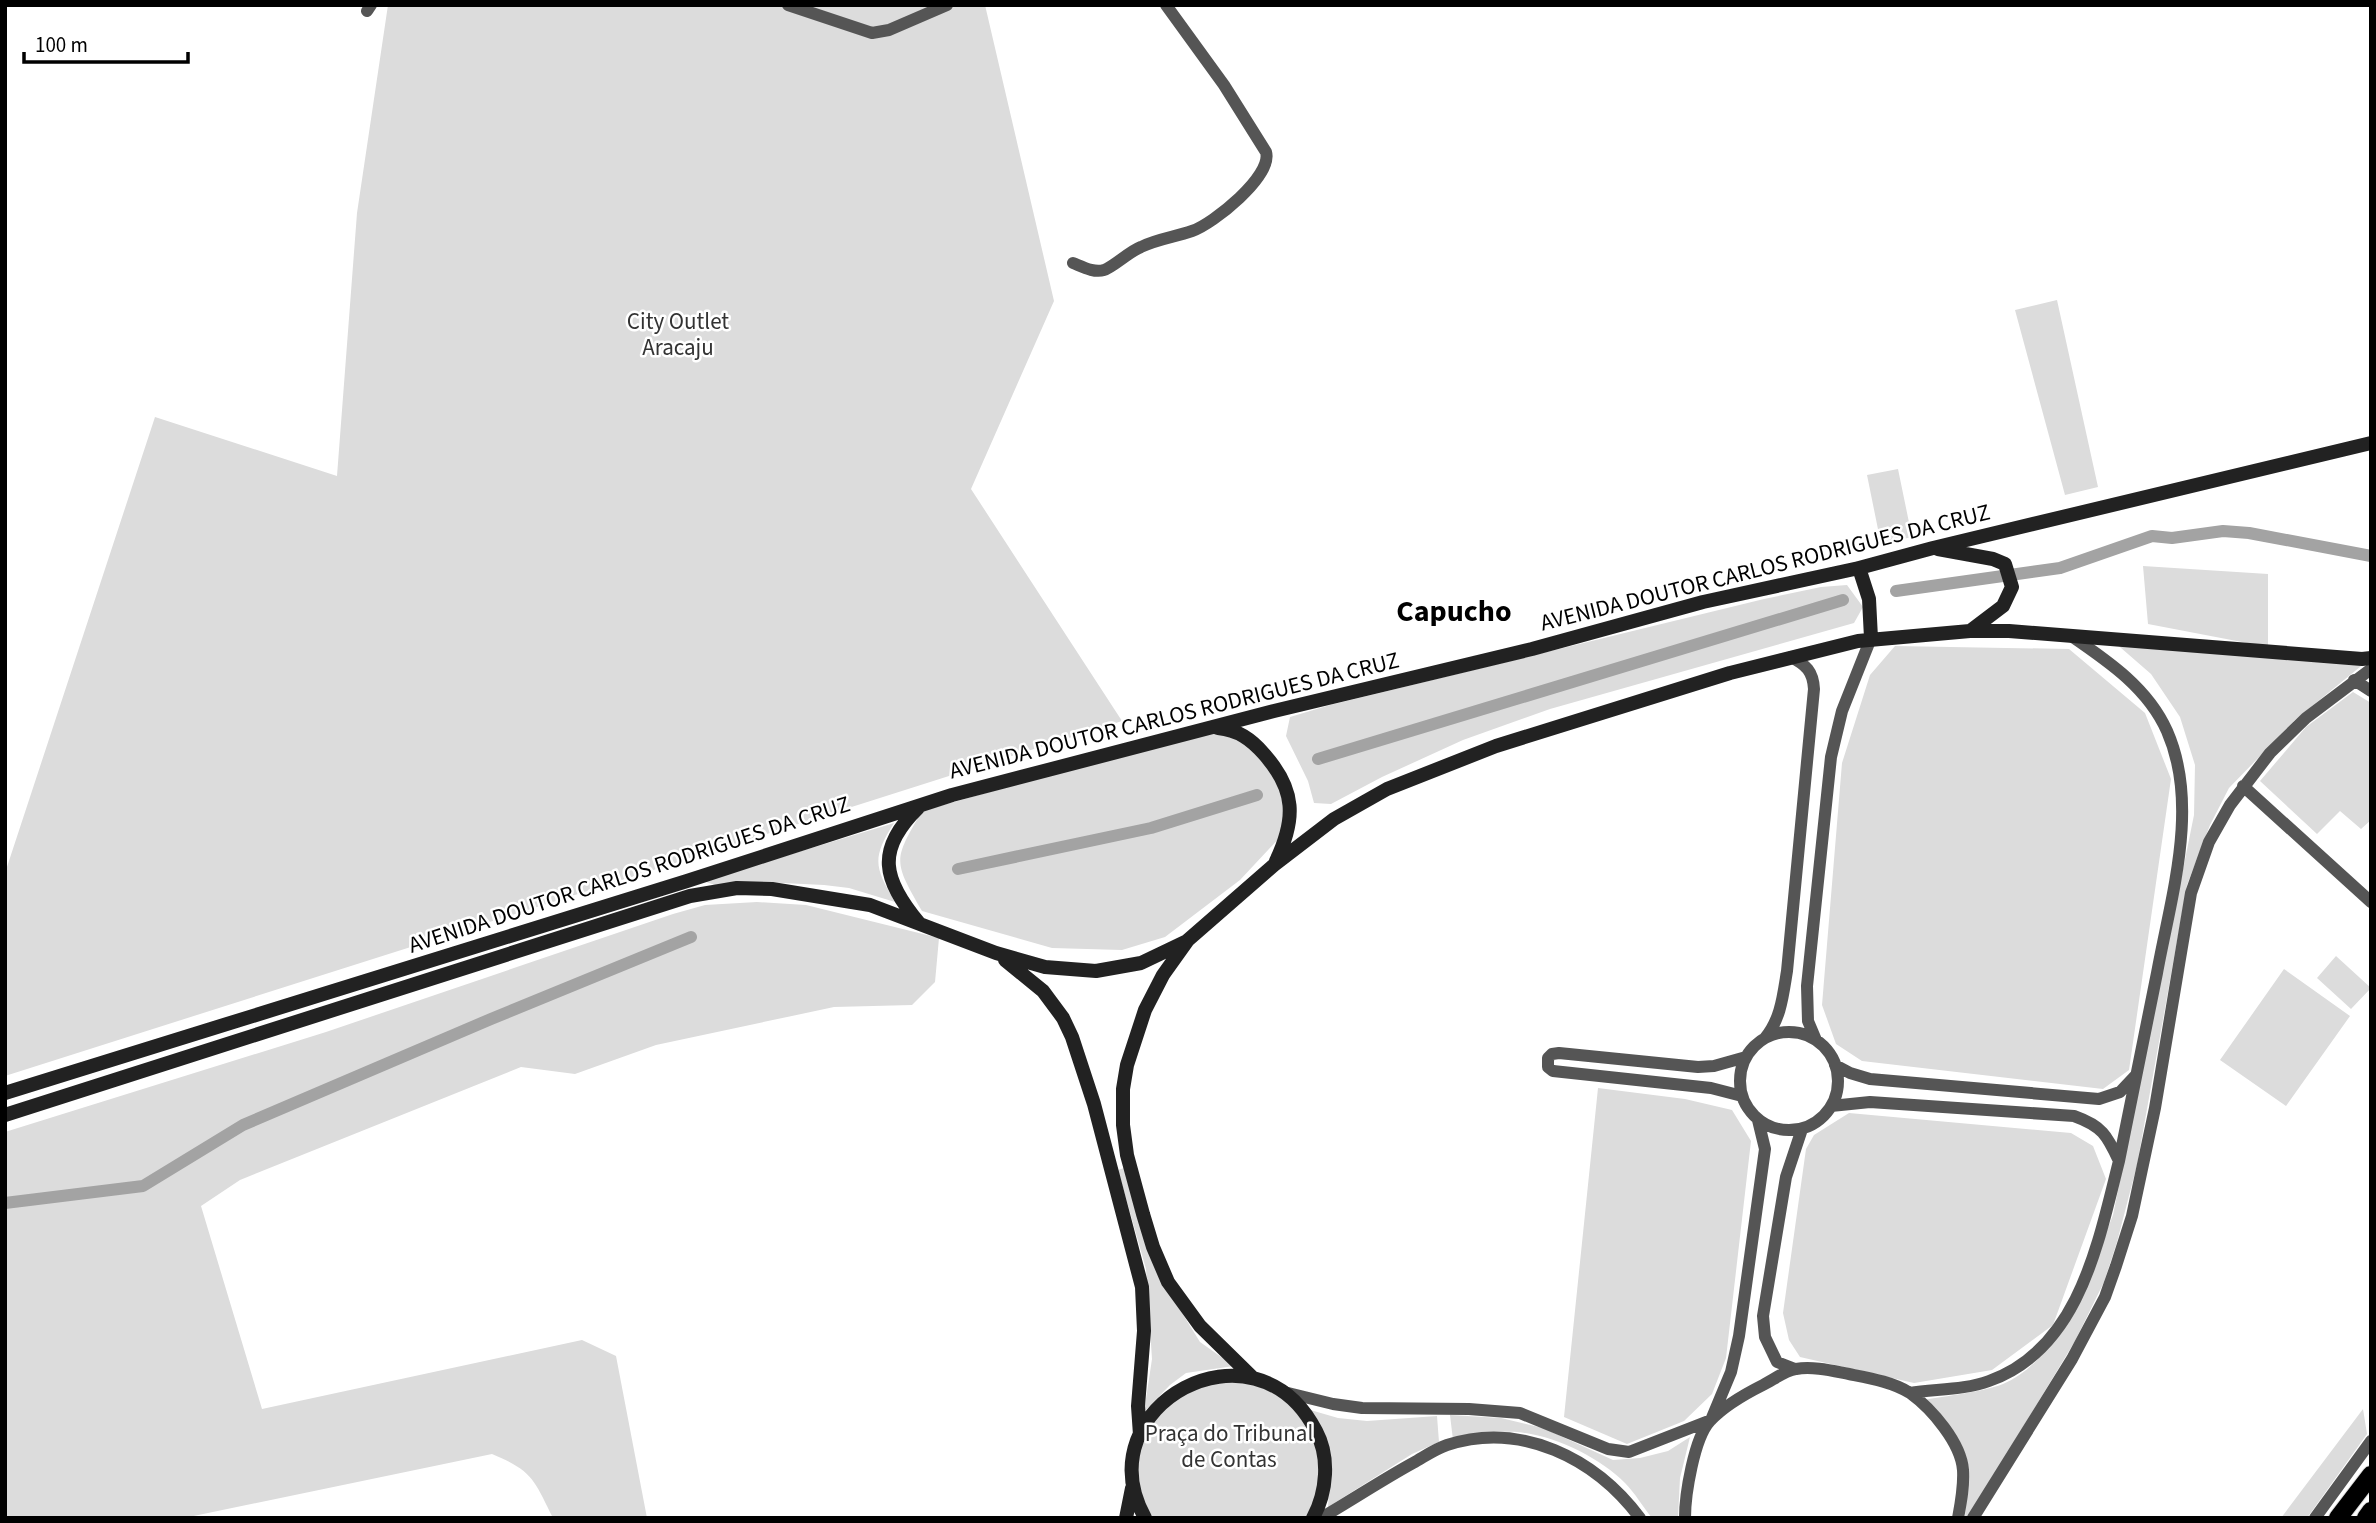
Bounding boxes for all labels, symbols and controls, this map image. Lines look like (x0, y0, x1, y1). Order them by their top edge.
scale bar (24, 21, 189, 65)
text: 100 m (35, 30, 88, 60)
park label: City Outlet Aracaju (627, 305, 729, 364)
street label: AVENIDA DOUTOR CARLOS RODRIGUES DA CRUZ (1537, 496, 1994, 639)
district label: Capucho (1396, 590, 1512, 633)
street label: AVENIDA DOUTOR CARLOS RODRIGUES DA CRUZ (946, 644, 1403, 787)
street label: AVENIDA DOUTOR CARLOS RODRIGUES DA CRUZ (404, 787, 854, 962)
park label: Praça do Tribunal de Contas (1145, 1417, 1313, 1476)

